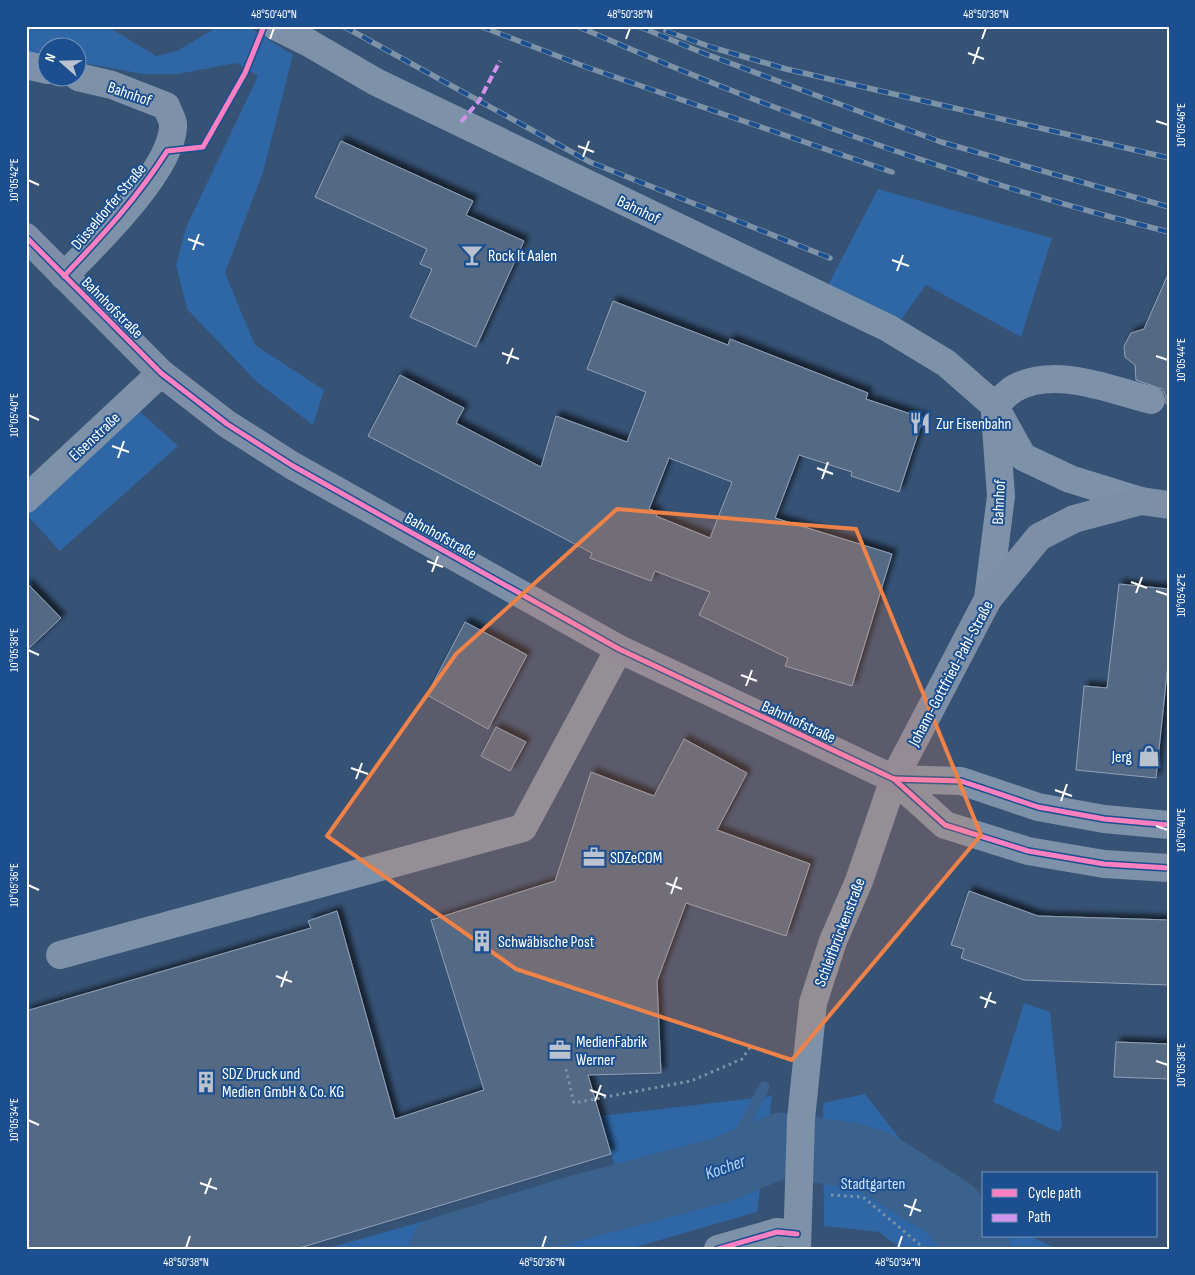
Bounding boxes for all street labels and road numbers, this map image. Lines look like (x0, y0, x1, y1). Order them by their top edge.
street label: Bahnhof (105, 78, 154, 111)
street label: Düsseldorfer Straße (68, 160, 151, 254)
street label: Bahnhof (614, 192, 663, 229)
street label: Bahnhofstraße (77, 273, 147, 343)
street label: Eisenstraße (66, 409, 124, 465)
street label: Bahnhof (989, 479, 1010, 525)
street label: Bahnhofstraße (401, 509, 480, 564)
street label: Johann-Gottfried-Pahl-Straße (904, 598, 998, 750)
street label: Bahnhofstraße (758, 697, 838, 748)
street label: Schleifbrückenstraße (811, 876, 870, 990)

